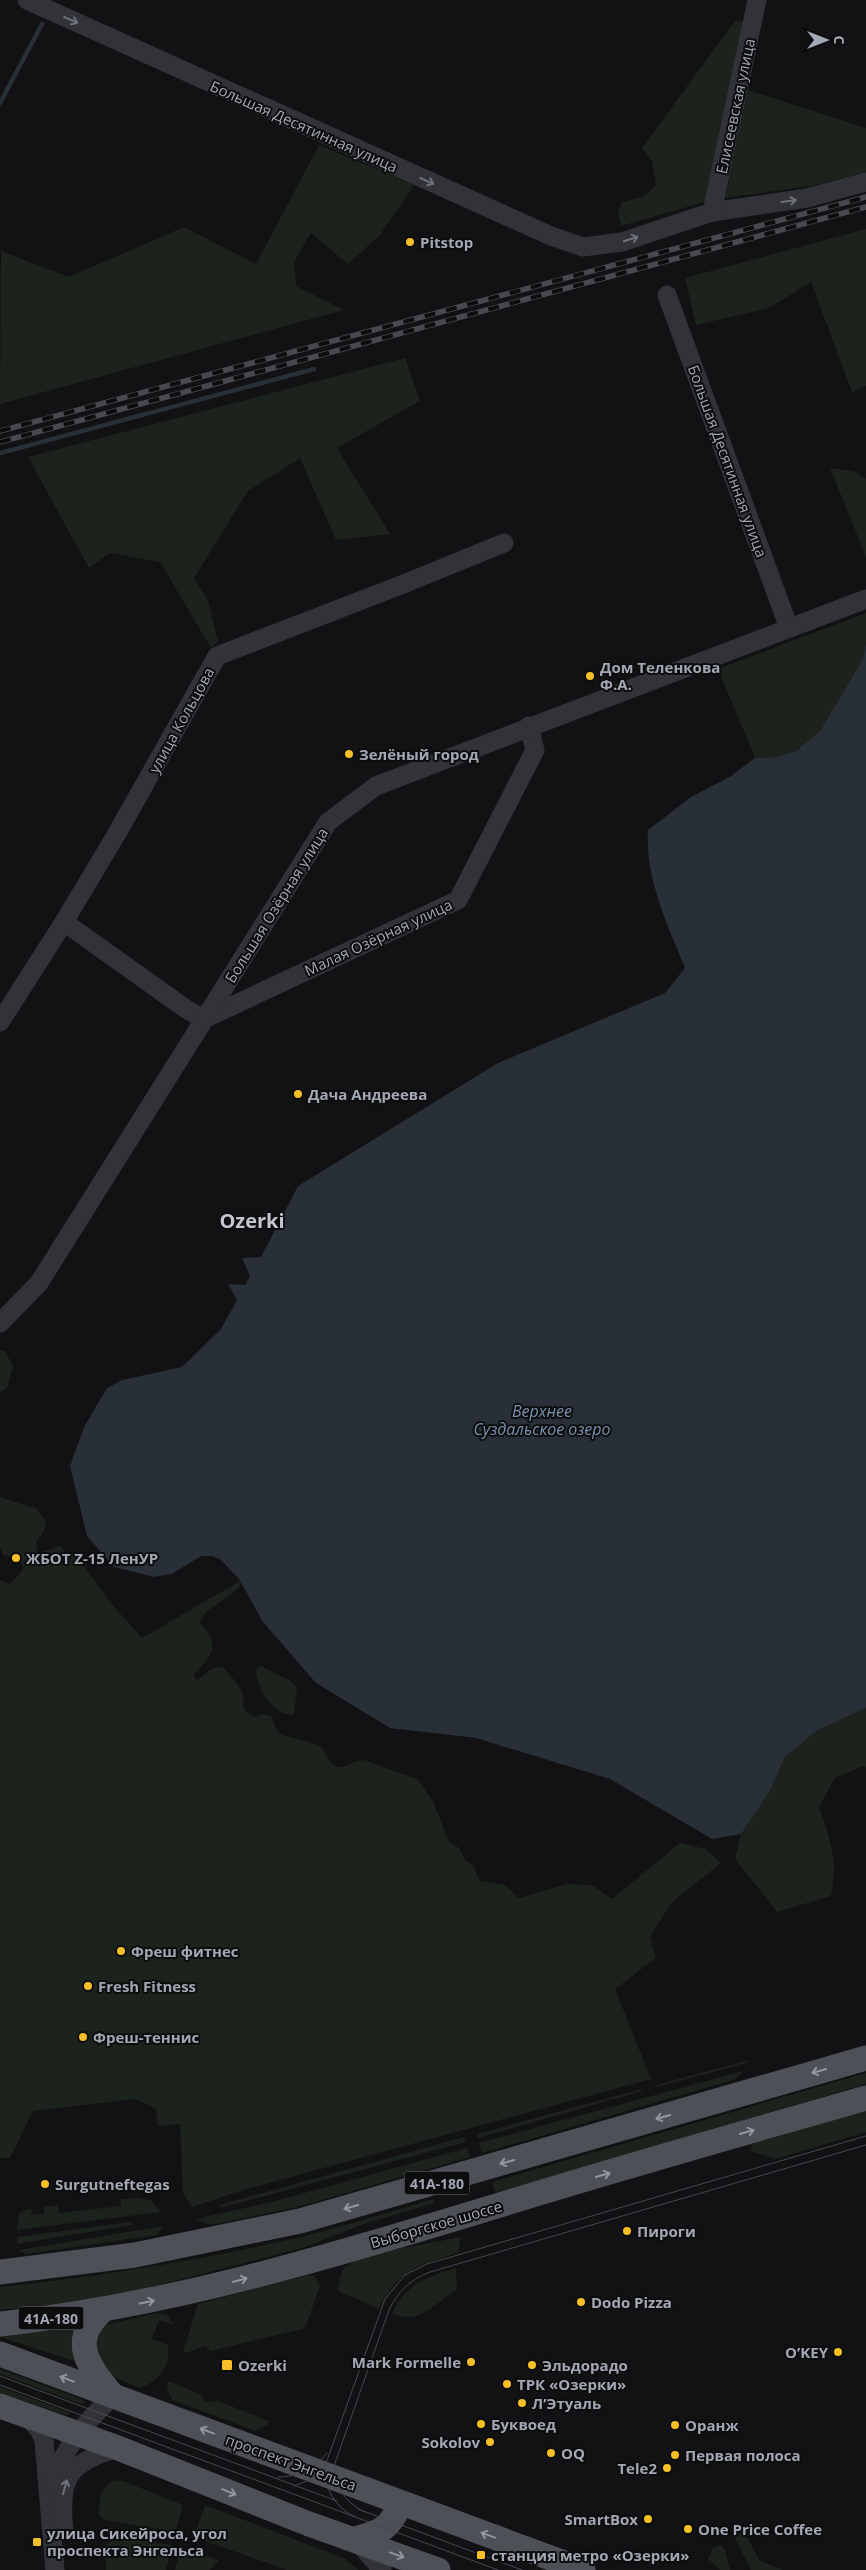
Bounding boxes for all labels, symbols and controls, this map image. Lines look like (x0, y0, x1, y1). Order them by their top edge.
north arrow (801, 15, 851, 65)
one-way arrow (63, 16, 78, 25)
street label: Елисеевская улица (711, 36, 759, 176)
text: С (830, 36, 849, 45)
street label: Большая Десятинная улица (207, 76, 401, 176)
one-way arrow (419, 176, 434, 186)
one-way arrow (780, 196, 796, 206)
place label: Pitstop (420, 232, 473, 252)
one-way arrow (623, 233, 639, 243)
marker: Pitstop (404, 236, 416, 248)
street label: Большая Десятинная улица (684, 362, 772, 560)
place label: Дом Теленкова Ф.А. (600, 657, 720, 694)
street label: улица Кольцова (144, 663, 218, 777)
marker: Дом Теленкова Ф.А. (584, 670, 596, 682)
place label: Зелёный город (359, 744, 479, 764)
marker: Зелёный город (343, 748, 355, 760)
street label: Большая Озёрная улица (220, 824, 332, 986)
street label: Малая Озёрная улица (301, 894, 455, 980)
place label: Дача Андреева (308, 1084, 427, 1104)
marker: Дача Андреева (292, 1088, 304, 1100)
district label: Ozerki (219, 1207, 285, 1234)
water label: Верхнее Суздальское озеро (473, 1400, 611, 1440)
place label: ЖБОТ Z-15 ЛенУР (26, 1548, 158, 1568)
marker: ЖБОТ Z-15 ЛенУР (10, 1552, 22, 1564)
place label: Фреш фитнес (131, 1941, 239, 1961)
marker: Фреш фитнес (115, 1945, 127, 1957)
place label: Fresh Fitness (98, 1976, 196, 1996)
marker: Fresh Fitness (82, 1980, 94, 1992)
place label: Фреш-теннис (93, 2027, 199, 2047)
marker: Фреш-теннис (77, 2031, 89, 2043)
one-way arrow (812, 2067, 828, 2077)
one-way arrow (656, 2112, 672, 2122)
one-way arrow (739, 2127, 755, 2137)
one-way arrow (499, 2158, 515, 2168)
one-way arrow (595, 2169, 611, 2179)
road number: 41А-180 (404, 2172, 470, 2194)
place label: Surgutneftegas (55, 2174, 170, 2194)
marker: Surgutneftegas (39, 2178, 51, 2190)
street label: Выборгское шоссе (368, 2196, 504, 2252)
one-way arrow (343, 2203, 359, 2213)
place label: Пироги (637, 2221, 696, 2241)
marker: Пироги (621, 2225, 633, 2237)
one-way arrow (231, 2274, 247, 2284)
place label: Dodo Pizza (591, 2292, 672, 2312)
marker: Dodo Pizza (575, 2296, 587, 2308)
one-way arrow (139, 2297, 155, 2306)
road number: 41А-180 (18, 2306, 84, 2330)
place label: O’KEY (785, 2342, 829, 2362)
marker: O’KEY (832, 2346, 844, 2358)
place label: Mark Formelle (352, 2352, 461, 2372)
place label: Ozerki (238, 2355, 287, 2375)
place label: Эльдорадо (542, 2355, 628, 2375)
marker: Mark Formelle (465, 2356, 477, 2368)
marker: Ozerki (220, 2358, 234, 2372)
marker: Эльдорадо (526, 2359, 538, 2371)
one-way arrow (60, 2374, 76, 2383)
place label: ТРК «Озерки» (517, 2374, 626, 2394)
marker: ТРК «Озерки» (501, 2378, 513, 2390)
place label: Л’Этуаль (532, 2393, 601, 2413)
marker: Л’Этуаль (516, 2397, 528, 2409)
place label: Буквоед (491, 2414, 556, 2434)
place label: Оранж (685, 2415, 739, 2435)
marker: Буквоед (475, 2418, 487, 2430)
marker: Оранж (669, 2419, 681, 2431)
one-way arrow (200, 2426, 216, 2435)
street label: проспект Энгельса (223, 2429, 359, 2495)
place label: Sokolov (421, 2432, 480, 2452)
marker: Sokolov (484, 2436, 496, 2448)
place label: OQ (561, 2443, 585, 2463)
place label: Первая полоса (685, 2445, 801, 2465)
marker: OQ (545, 2447, 557, 2459)
marker: Первая полоса (669, 2449, 681, 2461)
place label: Tele2 (617, 2458, 657, 2478)
marker: Tele2 (661, 2462, 673, 2474)
one-way arrow (60, 2479, 70, 2495)
one-way arrow (221, 2487, 236, 2497)
place label: SmartBox (565, 2509, 638, 2529)
marker: SmartBox (642, 2513, 654, 2525)
place label: One Price Coffee (698, 2519, 822, 2539)
place label: улица Сикейроса, угол проспекта Энгельса (47, 2523, 227, 2560)
marker: One Price Coffee (682, 2523, 694, 2535)
one-way arrow (481, 2530, 496, 2539)
marker: улица Сикейроса, угол проспекта Энгельса (31, 2536, 43, 2548)
place label: станция метро «Озерки» (491, 2545, 690, 2565)
marker: станция метро «Озерки» (475, 2549, 487, 2561)
one-way arrow (389, 2551, 404, 2560)

